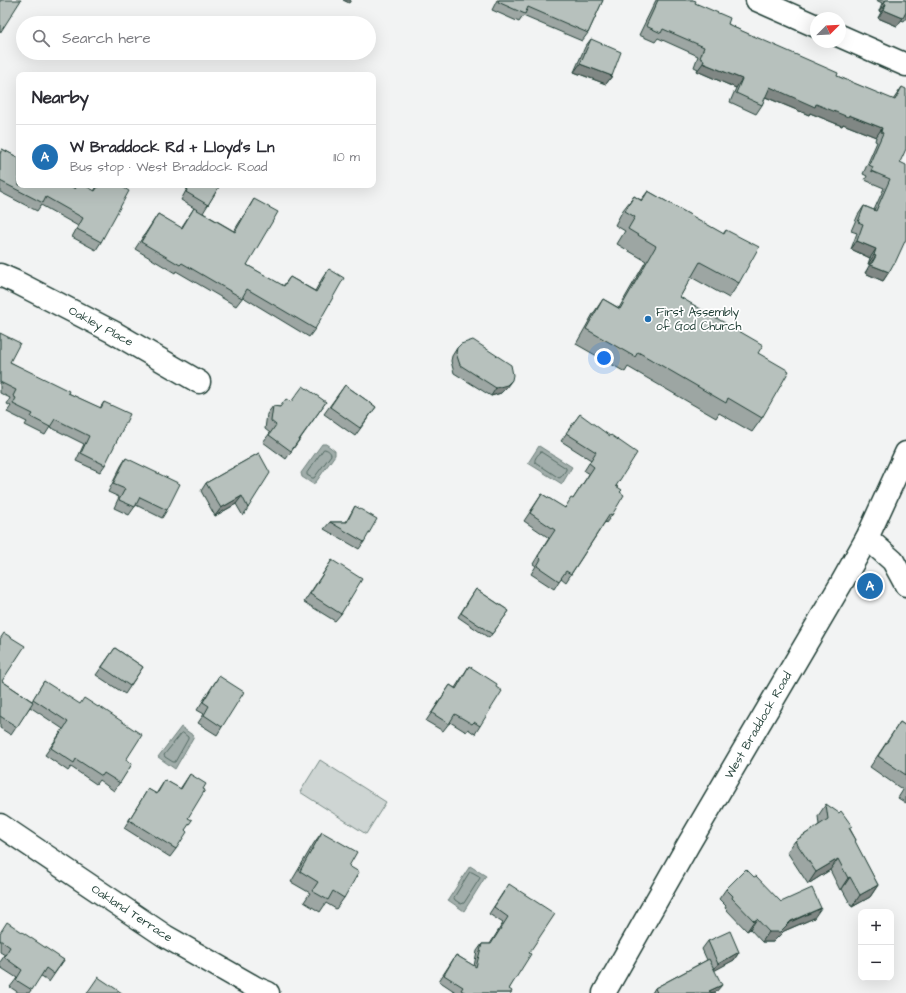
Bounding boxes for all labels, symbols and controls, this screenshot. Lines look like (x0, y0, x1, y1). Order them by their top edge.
north arrow (810, 12, 846, 48)
search box (16, 16, 376, 60)
icon: search (30, 27, 52, 49)
text: Search here (62, 28, 151, 49)
text: Nearby (32, 86, 89, 110)
text: W Braddock Rd + Lloyd's Ln (70, 137, 274, 158)
text: A (41, 148, 49, 166)
text: 110 m (333, 148, 360, 166)
text: Bus stop · West Braddock Road (70, 158, 267, 176)
street label: Oakley Place (65, 302, 137, 352)
place label: First Assembly of God Church (656, 304, 741, 335)
marker: First Assembly of God Church (643, 314, 653, 324)
your location (594, 348, 614, 368)
pin: A (857, 571, 883, 601)
street label: West Braddock Road (721, 669, 796, 782)
street label: Oakland Terrace (88, 881, 176, 946)
map controls (858, 909, 894, 981)
button: + (858, 909, 894, 945)
button: − (858, 945, 894, 981)

